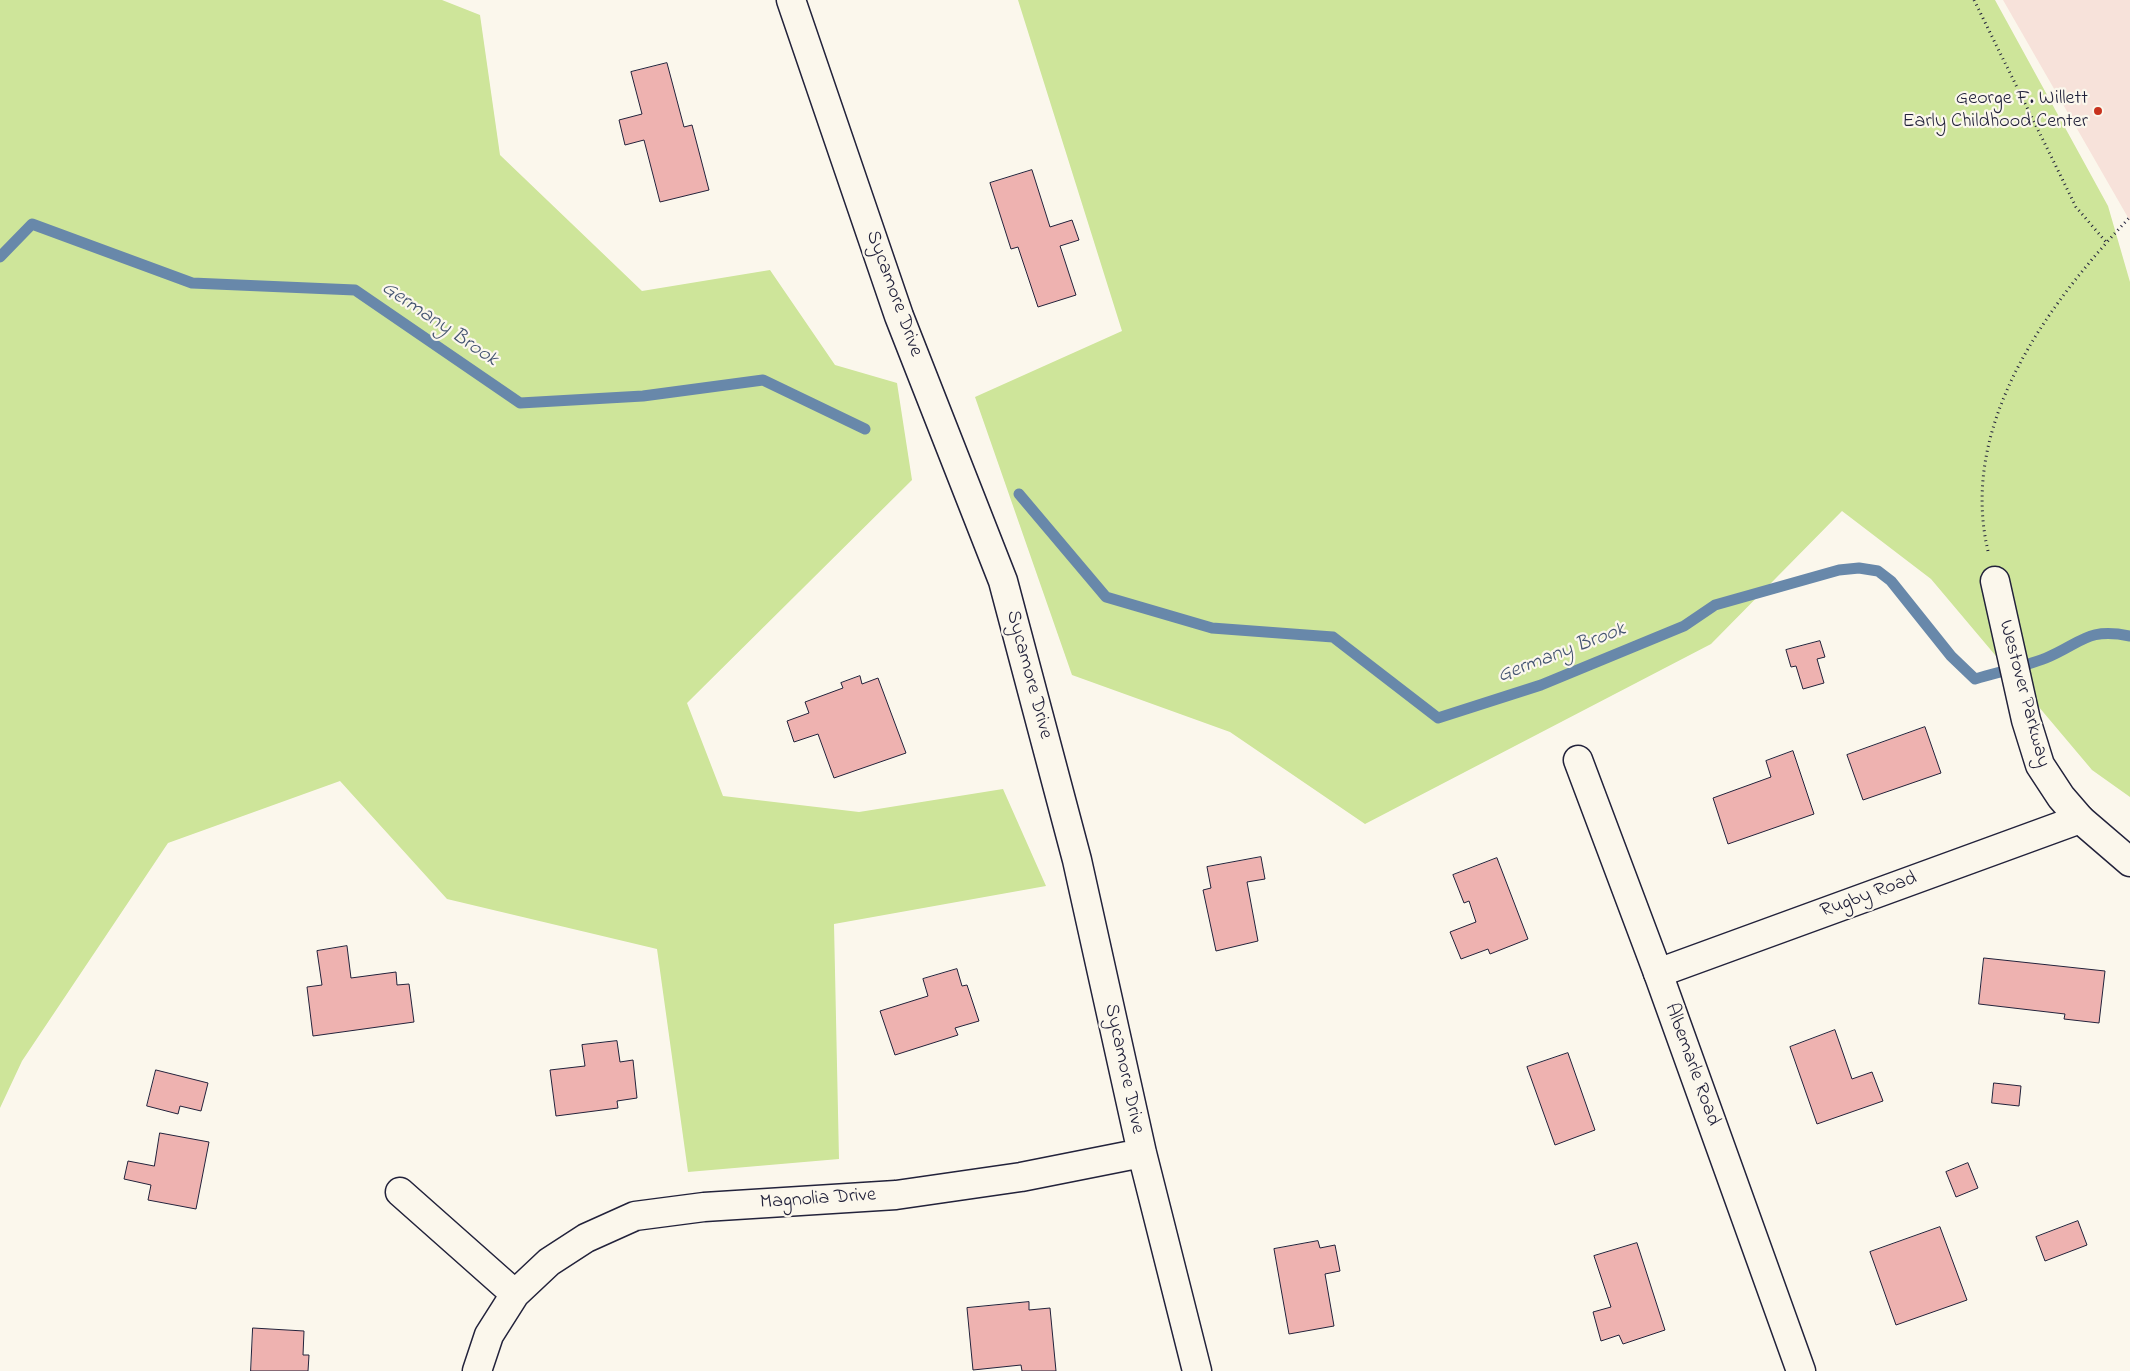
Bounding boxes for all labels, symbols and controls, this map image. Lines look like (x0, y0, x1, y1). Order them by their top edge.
place label: George F. Willett Early Childhood Center (1903, 88, 2088, 135)
marker: George F. Willett Early Childhood Center (2092, 105, 2104, 117)
street label: Sycamore Drive (859, 228, 927, 360)
water label: Germany Brook (376, 277, 502, 373)
street label: Sycamore Drive (999, 608, 1057, 742)
water label: Germany Brook (1494, 618, 1630, 690)
street label: Westover Parkway (1992, 618, 2054, 770)
street label: Rugby Road (1818, 867, 1920, 925)
street label: Albemarle Road (1658, 1001, 1724, 1129)
street label: Sycamore Drive (1098, 1002, 1148, 1136)
street label: Magnolia Drive (759, 1184, 877, 1216)

